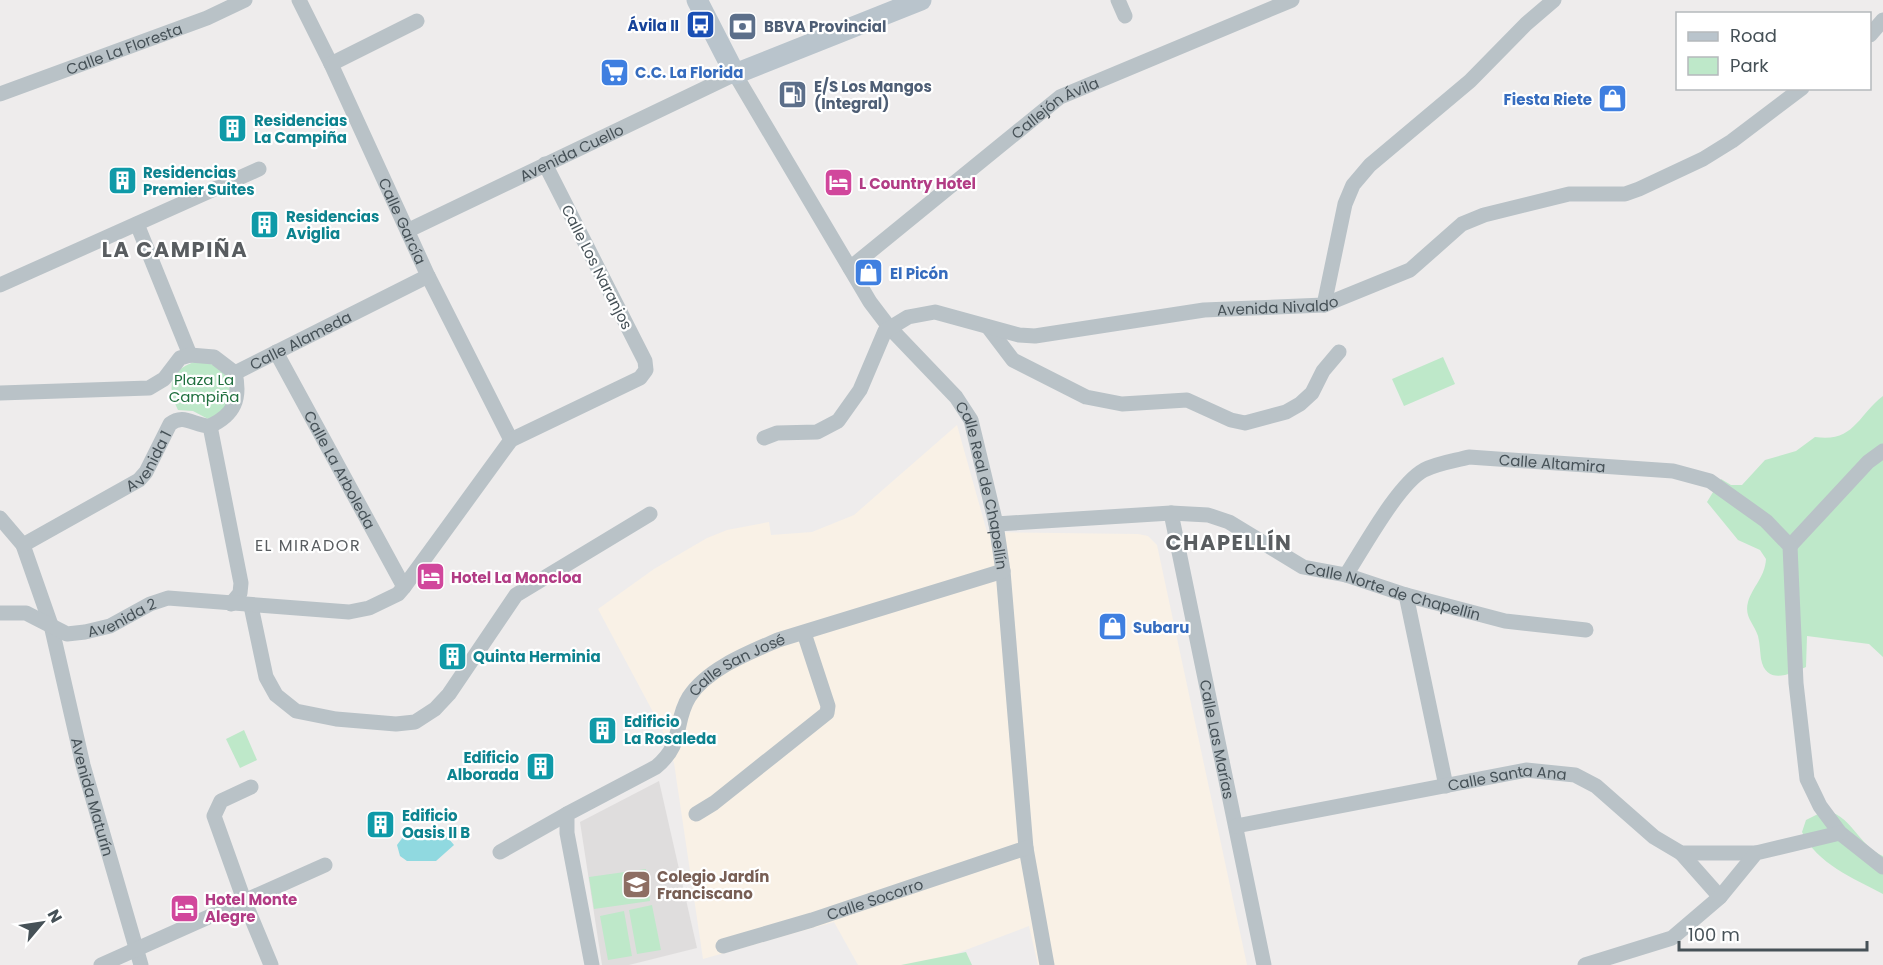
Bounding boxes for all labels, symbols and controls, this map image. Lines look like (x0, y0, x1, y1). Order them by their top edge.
bus stop icon: Ávila II (684, 9, 716, 41)
bank icon: BBVA Provincial (727, 10, 759, 42)
legend (1676, 12, 1871, 90)
place label: Ávila II (627, 15, 679, 36)
place label: BBVA Provincial (764, 16, 886, 37)
street label: Calle La Floresta (63, 18, 185, 79)
text: Road (1730, 23, 1777, 48)
text: Park (1730, 53, 1769, 78)
supermarket icon: C.C. La Florida (598, 56, 630, 88)
place label: C.C. La Florida (635, 62, 743, 83)
street label: Callejón Ávila (1006, 72, 1102, 143)
place label: E/S Los Mangos (Integral) (814, 76, 932, 114)
fuel station icon: E/S Los Mangos (Integral) (777, 79, 809, 111)
shop icon: Fiesta Riete (1597, 83, 1629, 115)
place label: Fiesta Riete (1504, 89, 1592, 110)
place label: Residencias La Campiña (254, 110, 347, 148)
building icon: Residencias La Campiña (217, 113, 249, 145)
street label: Avenida Cuello (516, 118, 627, 186)
place label: Residencias Premier Suites (143, 162, 255, 200)
building icon: Residencias Premier Suites (106, 165, 138, 197)
hotel icon: L Country Hotel (822, 167, 854, 199)
place label: L Country Hotel (859, 173, 976, 194)
street label: Calle García (374, 174, 432, 267)
street label: Calle Los Naranjos (556, 201, 638, 333)
place label: Residencias Aviglia (286, 206, 379, 244)
building icon: Residencias Aviglia (249, 209, 281, 241)
district label: LA CAMPIÑA (102, 235, 248, 264)
shop icon: El Picón (853, 257, 885, 289)
place label: El Picón (890, 263, 948, 284)
street label: Avenida Nivaldo (1216, 290, 1341, 320)
street label: Calle Alameda (246, 306, 355, 375)
park label: Plaza La Campiña (169, 369, 239, 407)
street label: Calle Real de Chapellín (951, 397, 1013, 571)
street label: Calle La Arboleda (299, 407, 381, 533)
street label: Avenida 1 (122, 427, 176, 496)
street label: Calle Altamira (1498, 449, 1606, 477)
district label: CHAPELLÍN (1166, 528, 1292, 557)
district label: EL MIRADOR (255, 534, 361, 557)
street label: Calle Norte de Chapellín (1303, 557, 1483, 625)
hotel icon: Hotel La Moncloa (414, 561, 446, 593)
place label: Hotel La Moncloa (451, 567, 582, 588)
street label: Avenida 2 (85, 592, 159, 642)
shop icon: Subaru (1096, 611, 1128, 643)
place label: Subaru (1133, 617, 1189, 638)
street label: Calle San José (683, 628, 788, 700)
building icon: Quinta Herminia (436, 640, 468, 672)
place label: Quinta Herminia (473, 646, 601, 667)
street label: Calle Las Marías (1195, 678, 1240, 801)
place label: Edificio La Rosaleda (624, 711, 716, 749)
building icon: Edificio La Rosaleda (587, 714, 619, 746)
street label: Avenida Maturín (67, 735, 119, 859)
place label: Edificio Alborada (447, 747, 519, 785)
building icon: Edificio Alborada (524, 750, 556, 782)
street label: Calle Santa Ana (1446, 759, 1568, 795)
place label: Edificio Oasis II B (402, 805, 470, 843)
building icon: Edificio Oasis II B (365, 808, 397, 840)
place label: Colegio Jardín Franciscano (657, 866, 769, 904)
school or university icon: Colegio Jardín Franciscano (620, 869, 652, 901)
street label: Calle Socorro (824, 873, 926, 925)
place label: Hotel Monte Alegre (205, 889, 297, 927)
hotel icon: Hotel Monte Alegre (168, 892, 200, 924)
north arrow (12, 893, 72, 953)
text: N (42, 905, 68, 927)
scale bar (1679, 914, 1866, 952)
text: 100 m (1688, 922, 1740, 947)

